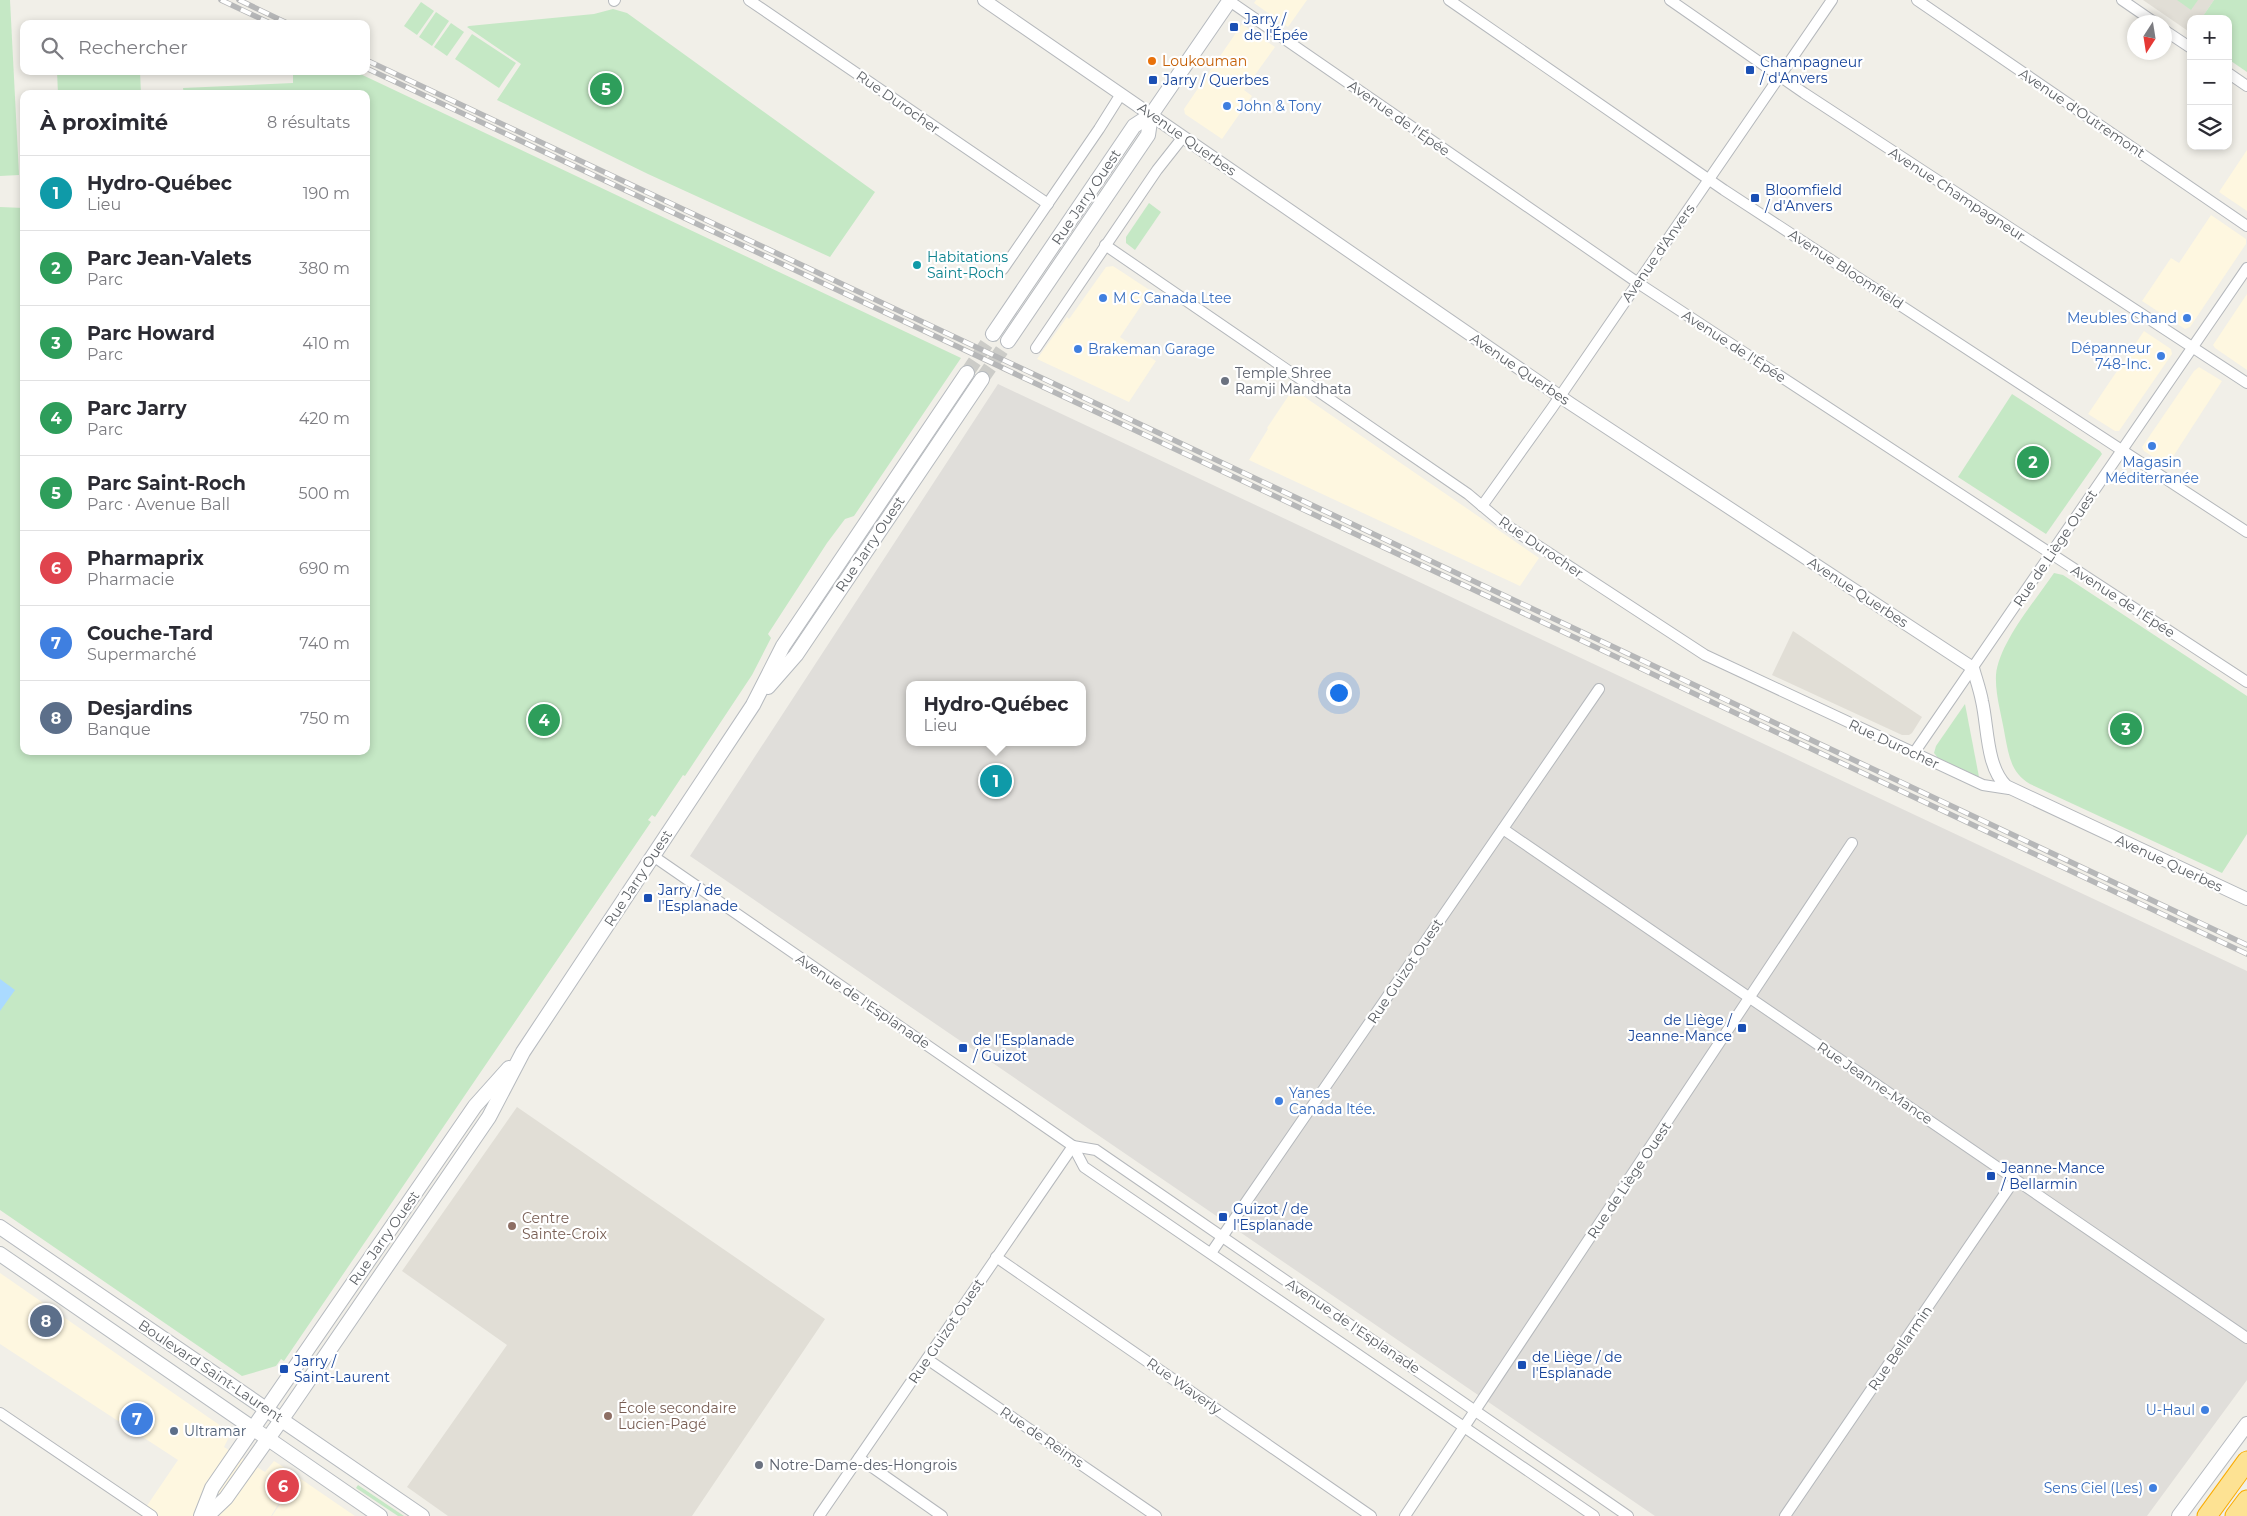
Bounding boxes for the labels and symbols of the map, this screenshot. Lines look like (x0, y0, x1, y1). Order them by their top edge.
place label: Jarry / de l'Épée (1243, 10, 1308, 44)
north arrow (2127, 15, 2172, 60)
marker: Jarry / de l'Épée (1228, 21, 1240, 33)
place label: Loukouman (1162, 52, 1247, 70)
place label: Champagneur / d'Anvers (1759, 53, 1863, 87)
marker: Loukouman (1146, 55, 1158, 67)
marker: Champagneur / d'Anvers (1744, 64, 1756, 76)
street label: Avenue d'Outremont (2016, 64, 2149, 162)
street label: Rue Durocher (853, 66, 944, 138)
pin: 5 (590, 70, 622, 108)
place label: Jarry / Querbes (1162, 71, 1269, 89)
marker: Jarry / Querbes (1147, 74, 1159, 86)
street label: Avenue de l'Épée (1344, 76, 1454, 160)
place label: John & Tony (1236, 97, 1322, 115)
street label: Avenue Querbes (1134, 98, 1240, 180)
marker: John & Tony (1221, 100, 1233, 112)
street label: Avenue Champagneur (1885, 143, 2029, 245)
street label: Rue Jarry Ouest (1047, 146, 1125, 248)
place label: Bloomfield / d'Anvers (1764, 181, 1842, 215)
marker: Bloomfield / d'Anvers (1749, 192, 1761, 204)
street label: Avenue d'Anvers (1617, 200, 1699, 306)
street label: Avenue Bloomfield (1785, 225, 1907, 313)
place label: Habitations Saint-Roch (927, 248, 1008, 282)
marker: Habitations Saint-Roch (911, 259, 923, 271)
place label: M C Canada Ltee (1113, 289, 1231, 307)
marker: M C Canada Ltee (1097, 292, 1109, 304)
street label: Avenue de l'Épée (1679, 306, 1789, 386)
place label: Meubles Chand (2067, 309, 2177, 327)
marker: Meubles Chand (2181, 312, 2193, 324)
street label: Avenue Querbes (1467, 329, 1573, 409)
place label: Dépanneur 748-Inc. (2071, 339, 2151, 373)
place label: Brakeman Garage (1088, 340, 1215, 358)
marker: Brakeman Garage (1072, 343, 1084, 355)
marker: Dépanneur 748-Inc. (2155, 350, 2167, 362)
place label: Temple Shree Ramji Mandhata (1235, 364, 1351, 398)
marker: Temple Shree Ramji Mandhata (1219, 375, 1231, 387)
marker: Magasin Méditerranée (2146, 440, 2158, 452)
pin: 2 (2017, 443, 2049, 481)
place label: Magasin Méditerranée (2105, 453, 2199, 487)
street label: Rue de Liège Ouest (2009, 486, 2101, 610)
street label: Rue Jarry Ouest (831, 493, 909, 595)
street label: Rue Durocher (1495, 512, 1587, 582)
street label: Avenue Querbes (1804, 553, 1912, 631)
street label: Avenue de l'Épée (2068, 561, 2178, 641)
your location (1326, 680, 1352, 706)
pin: 4 (528, 701, 560, 739)
pin: 3 (2110, 710, 2142, 748)
street label: Rue Durocher (1846, 715, 1943, 773)
pin: 1 (980, 762, 1012, 800)
street label: Rue Jarry Ouest (600, 826, 676, 930)
street label: Avenue Querbes (2112, 830, 2226, 896)
place label: Jarry / de l'Esplanade (657, 881, 738, 915)
marker: Jarry / de l'Esplanade (642, 892, 654, 904)
street label: Rue Guizot Ouest (1363, 915, 1447, 1027)
street label: Avenue de l'Esplanade (792, 949, 934, 1053)
place label: de Liège / Jeanne-Mance (1627, 1011, 1733, 1045)
marker: de Liège / Jeanne-Mance (1736, 1022, 1748, 1034)
place label: de l'Esplanade / Guizot (972, 1031, 1075, 1065)
street label: Rue Jeanne-Mance (1814, 1038, 1936, 1128)
marker: de l'Esplanade / Guizot (957, 1042, 969, 1054)
place label: Yanes Canada ltée. (1289, 1084, 1375, 1118)
marker: Yanes Canada ltée. (1273, 1095, 1285, 1107)
street label: Rue de Liège Ouest (1583, 1118, 1675, 1242)
place label: Jeanne-Mance / Bellarmin (2000, 1159, 2105, 1193)
marker: Jeanne-Mance / Bellarmin (1985, 1170, 1997, 1182)
street label: Rue Jarry Ouest (345, 1187, 423, 1289)
place label: Guizot / de l'Esplanade (1233, 1200, 1313, 1234)
place label: Centre Sainte-Croix (522, 1209, 607, 1243)
marker: Guizot / de l'Esplanade (1217, 1211, 1229, 1223)
marker: Centre Sainte-Croix (506, 1220, 518, 1232)
street label: Avenue de l'Esplanade (1282, 1274, 1424, 1378)
street label: Rue Guizot Ouest (904, 1275, 988, 1387)
pin: 8 (30, 1302, 62, 1340)
street label: Rue Bellarmin (1864, 1302, 1936, 1394)
street label: Boulevard Saint-Laurent (135, 1316, 287, 1426)
place label: de Liège / de l'Esplanade (1532, 1348, 1622, 1382)
place label: Jarry / Saint-Laurent (293, 1352, 390, 1386)
street label: Rue Waverly (1143, 1354, 1225, 1419)
marker: de Liège / de l'Esplanade (1516, 1359, 1528, 1371)
marker: Jarry / Saint-Laurent (278, 1363, 290, 1375)
place label: École secondaire Lucien-Pagé (618, 1399, 736, 1433)
pin: 7 (121, 1400, 153, 1438)
place label: U-Haul (2146, 1401, 2195, 1419)
street label: Rue de Reims (997, 1402, 1087, 1472)
marker: U-Haul (2199, 1404, 2211, 1416)
marker: École secondaire Lucien-Pagé (602, 1410, 614, 1422)
place label: Ultramar (184, 1422, 247, 1440)
marker: Ultramar (168, 1425, 180, 1437)
place label: Notre-Dame-des-Hongrois (769, 1456, 957, 1474)
marker: Notre-Dame-des-Hongrois (753, 1459, 765, 1471)
pin: 6 (267, 1467, 299, 1505)
place label: Sens Ciel (Les) (2044, 1479, 2143, 1497)
marker: Sens Ciel (Les) (2147, 1482, 2159, 1494)

